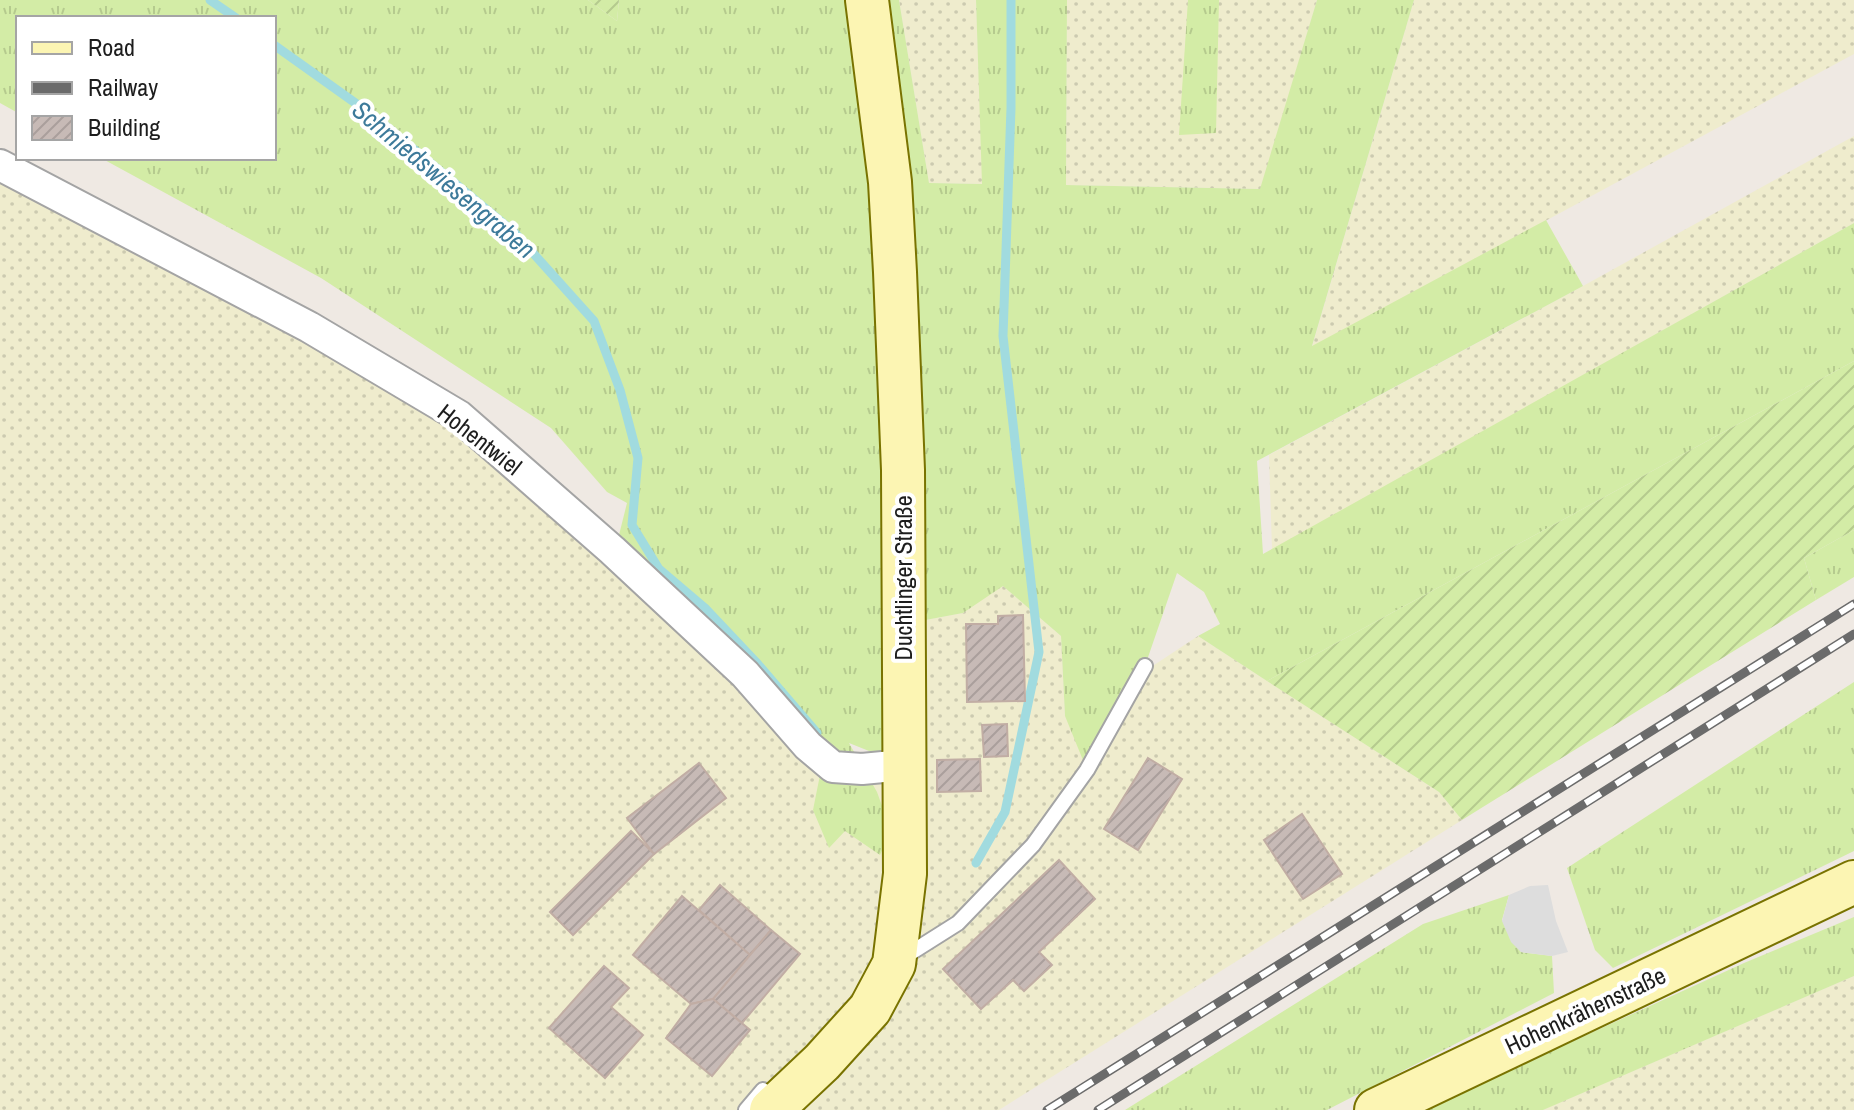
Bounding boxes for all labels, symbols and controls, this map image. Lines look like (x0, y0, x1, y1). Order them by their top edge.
legend (16, 16, 276, 160)
text: Road (88, 31, 135, 63)
text: Railway (88, 71, 158, 103)
water label: Schmiedswiesengraben (345, 92, 543, 266)
text: Building (88, 111, 160, 143)
street label: Hohentwiel (431, 396, 529, 482)
street label: Duchtlinger Straße (887, 495, 919, 661)
street label: Hohenkrähenstraße (1499, 959, 1671, 1061)

